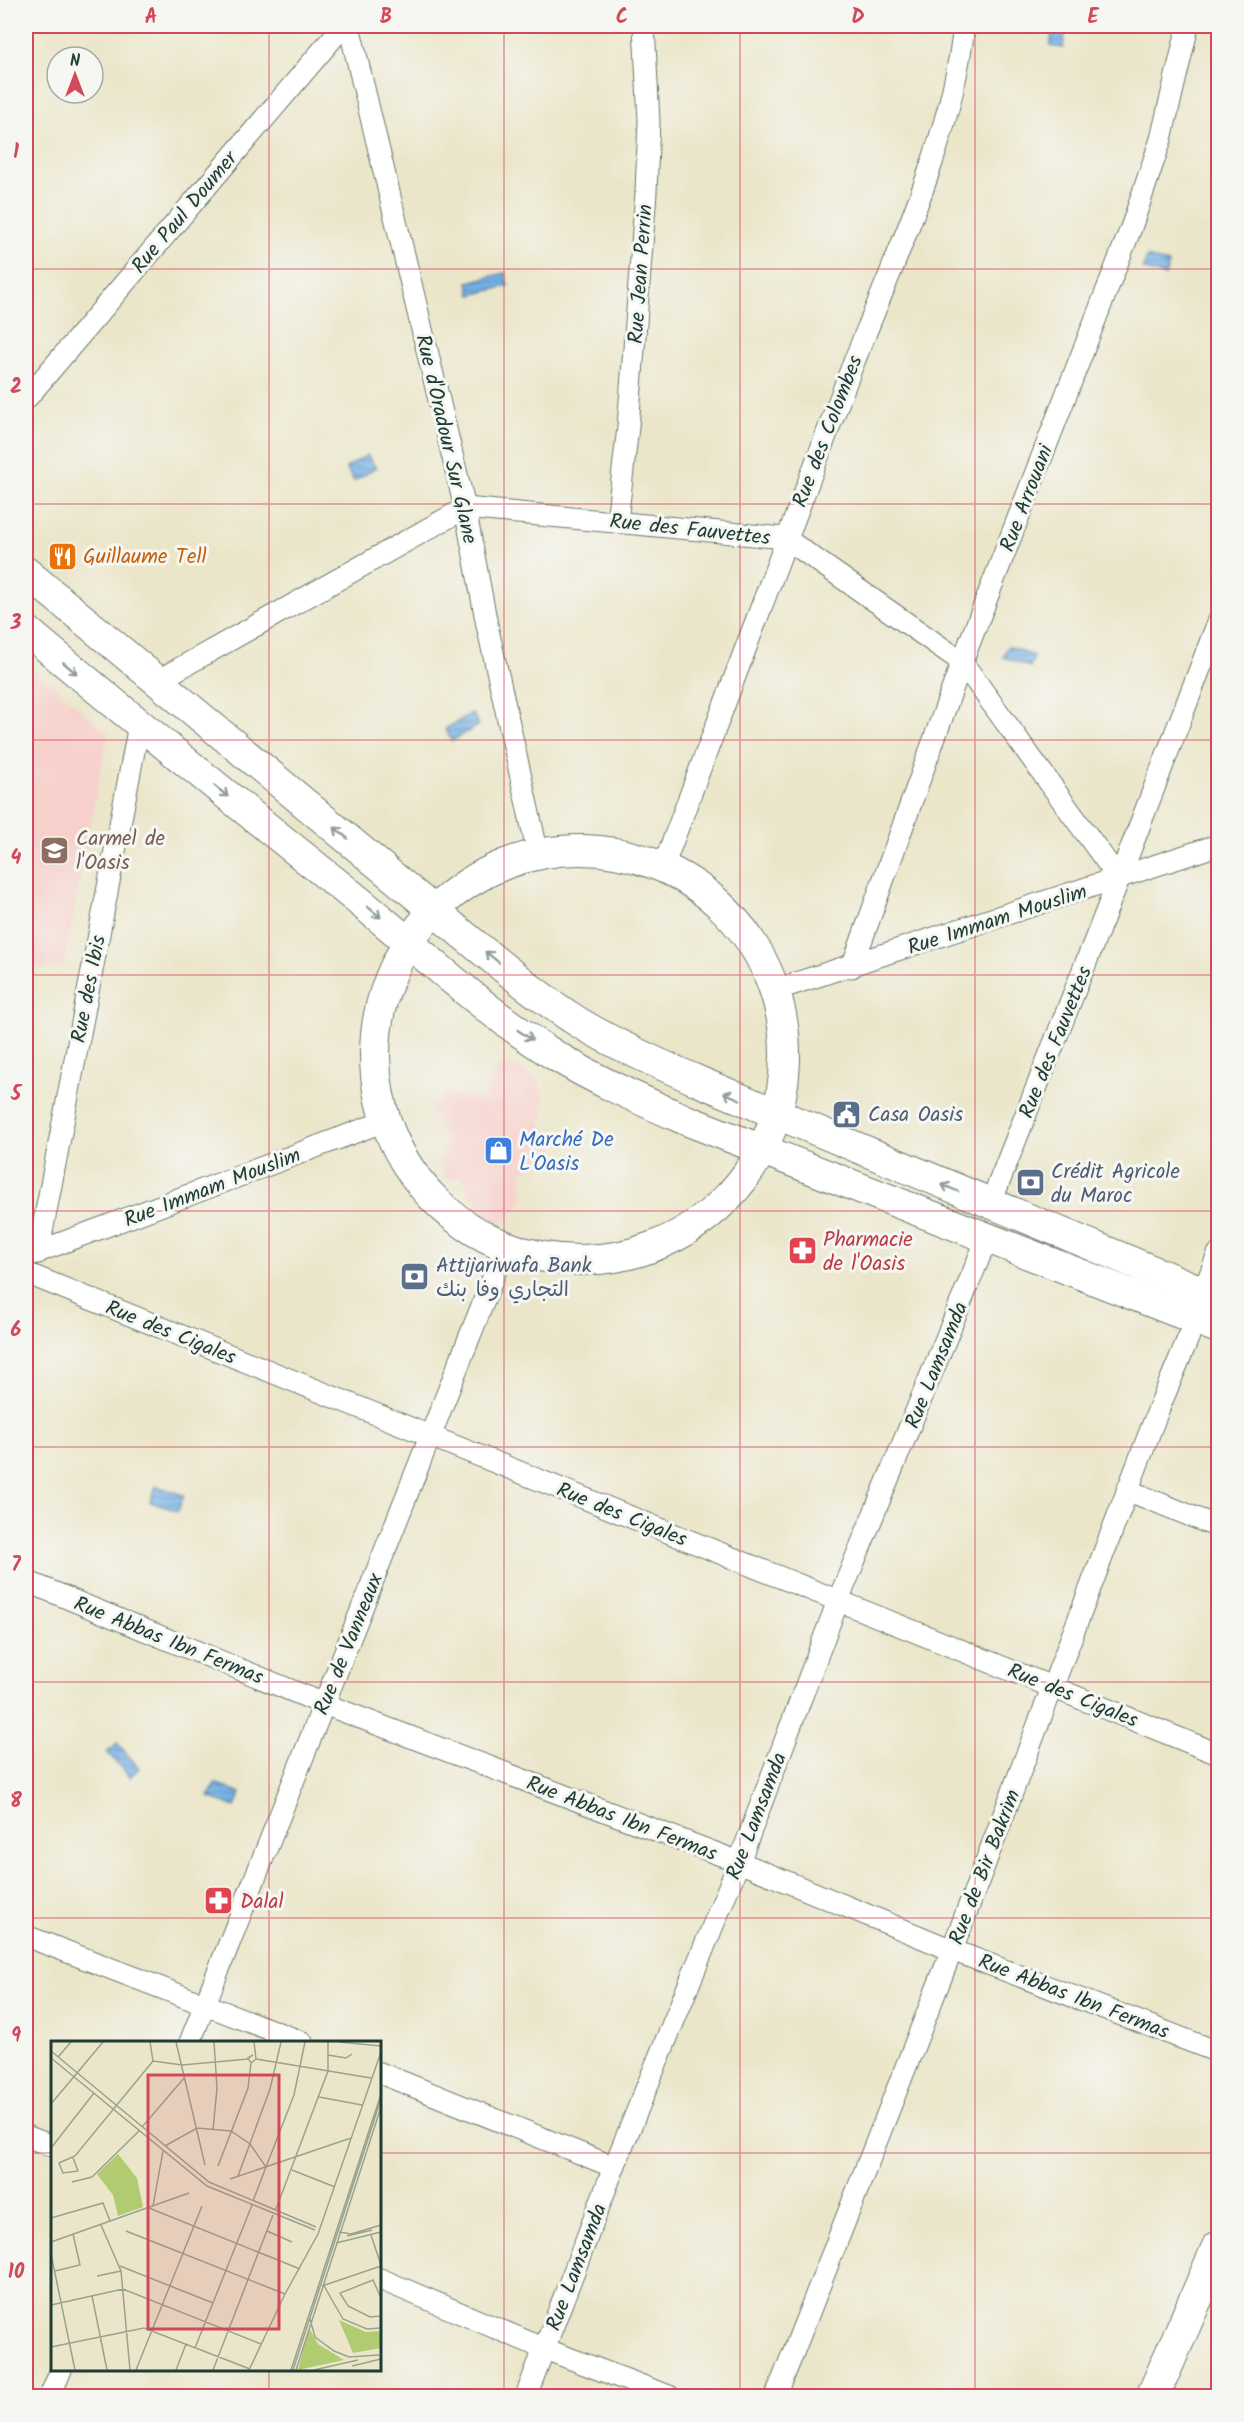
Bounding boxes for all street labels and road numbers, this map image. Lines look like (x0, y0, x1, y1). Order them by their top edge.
street label: Rue Paul Doumer (124, 144, 247, 282)
street label: Rue Jean Perrin (620, 203, 663, 345)
street label: Rue d'Oradour Sur Glane (405, 331, 486, 548)
street label: Rue des Colombes (784, 351, 873, 512)
street label: Rue Arrouani (992, 439, 1063, 557)
street label: Rue des Fauvettes (608, 506, 772, 555)
street label: Rue Immam Mouslim (903, 876, 1092, 965)
street label: Rue des Ibis (63, 933, 116, 1046)
street label: Rue des Fauvettes (1011, 962, 1102, 1124)
street label: Rue Immam Mouslim (119, 1139, 306, 1237)
street label: Rue des Cigales (100, 1292, 241, 1375)
street label: Rue Lamsamda (897, 1297, 978, 1434)
street label: Rue des Cigales (551, 1474, 692, 1557)
street label: Rue de Vanneaux (306, 1568, 393, 1720)
street label: Rue Abbas Ibn Fermas (68, 1588, 268, 1695)
street label: Rue des Cigales (1002, 1655, 1143, 1738)
street label: Rue Lamsamda (718, 1748, 797, 1885)
street label: Rue Abbas Ibn Fermas (521, 1768, 722, 1871)
street label: Rue de Bir Bakrim (941, 1785, 1030, 1950)
street label: Rue Abbas Ibn Fermas (973, 1946, 1174, 2049)
street label: Rue Lamsamda (538, 2199, 617, 2336)

